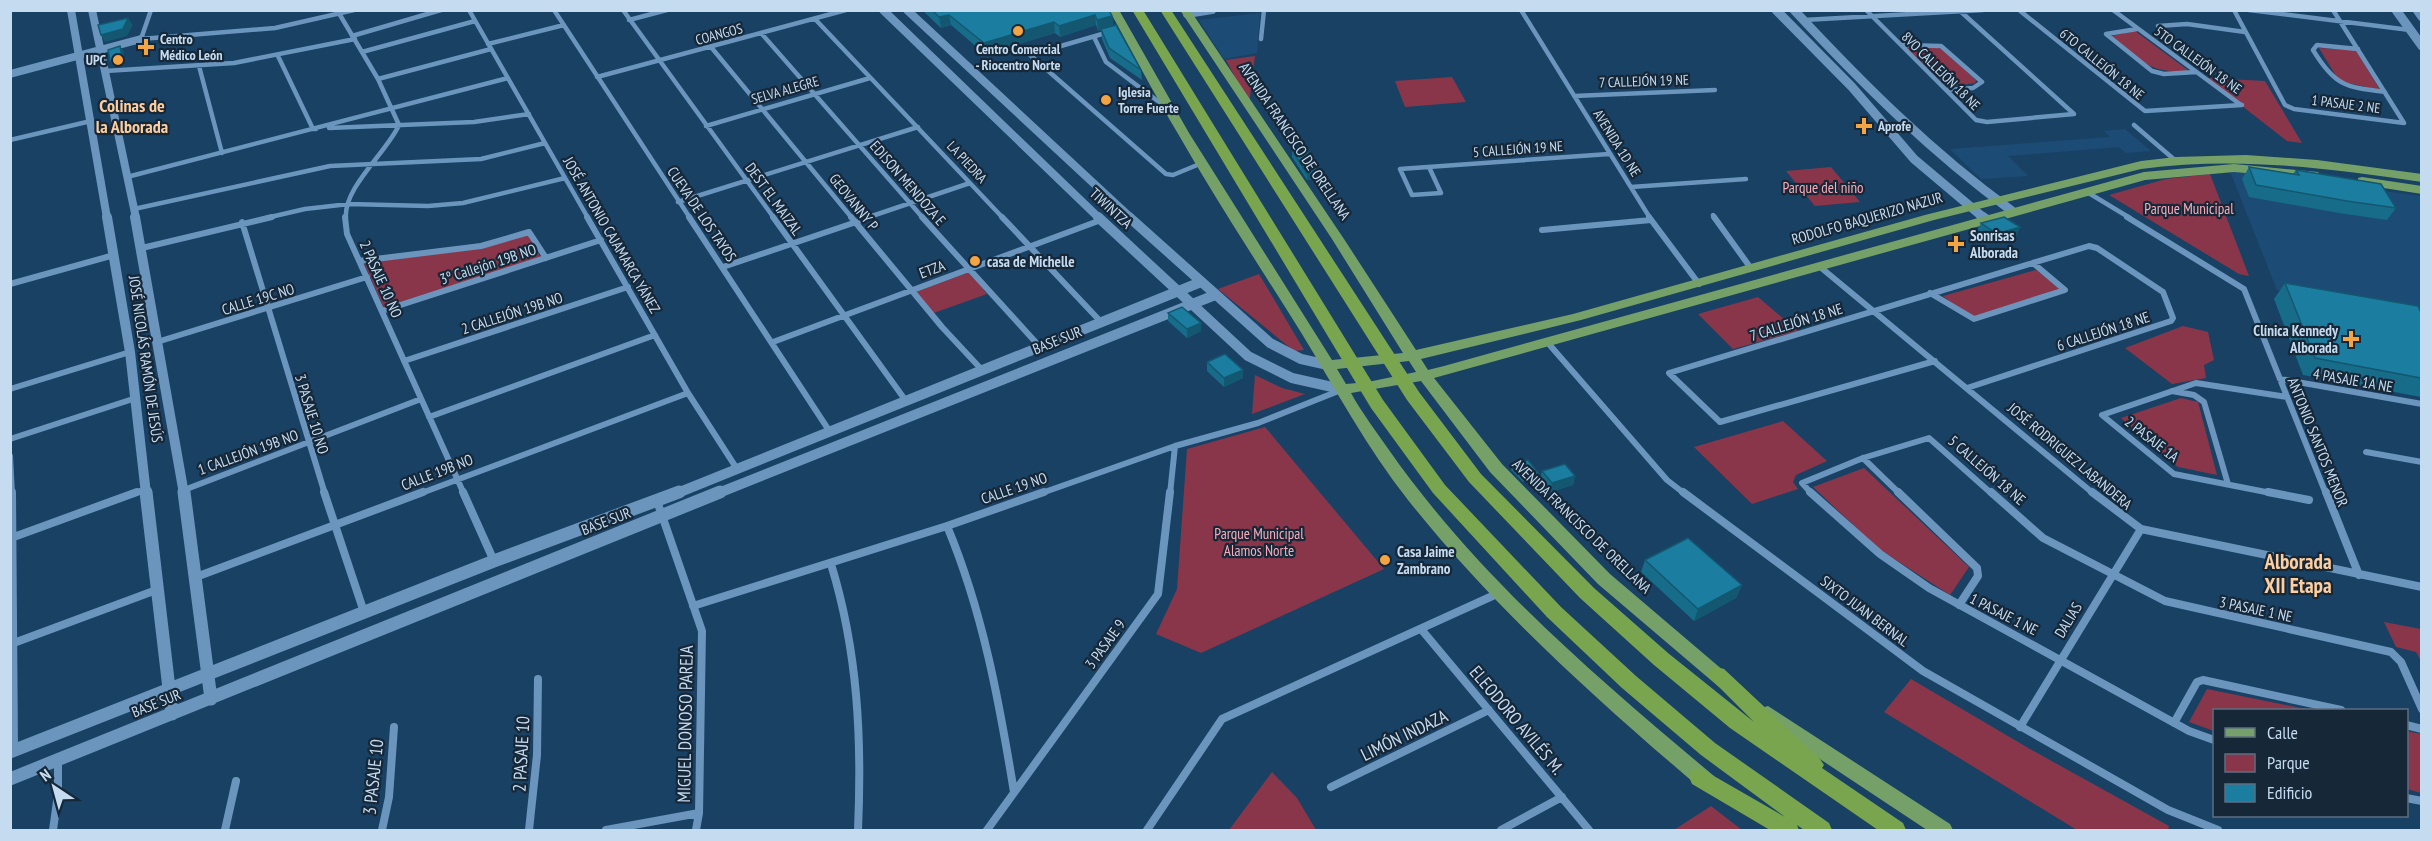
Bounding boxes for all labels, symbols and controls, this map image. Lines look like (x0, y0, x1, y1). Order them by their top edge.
street label: COANGOS (693, 19, 745, 49)
street label: 5TO CALLEJÓN 18 NE (2151, 22, 2245, 98)
marker: Centro Comercial - Riocentro Norte (1011, 24, 1025, 38)
street label: 6TO CALLEJÓN 18 NE (2056, 24, 2148, 104)
street label: 8VO CALLEJÓN 18 NE (1898, 28, 1984, 114)
place label: Centro Médico León (160, 30, 223, 64)
marker: Centro Médico León (137, 38, 155, 56)
place label: Centro Comercial - Riocentro Norte (975, 40, 1061, 74)
place label: UPC (86, 51, 107, 69)
marker: UPC (111, 53, 125, 67)
street label: AVENIDA FRANCISCO DE ORELLANA (1235, 59, 1355, 224)
street label: 7 CALLEJÓN 19 NE (1599, 70, 1689, 92)
street label: SELVA ALEGRE (749, 72, 821, 108)
place label: Iglesia Torre Fuerte (1118, 83, 1179, 117)
street label: 1 PASAJE 2 NE (2311, 91, 2381, 117)
marker: Iglesia Torre Fuerte (1099, 93, 1113, 107)
district label: Colinas de la Alborada (96, 94, 168, 138)
street label: AVENIDA 1D NE (1589, 106, 1645, 180)
marker: Aprofe (1855, 117, 1873, 135)
place label: Aprofe (1877, 117, 1911, 135)
street label: EDISON MENDOZA E (866, 137, 950, 229)
street label: LA PIEDRA (943, 137, 991, 187)
street label: 5 CALLEJÓN 19 NE (1472, 137, 1564, 161)
street label: JOSÉ ANTONIO CAJAMARCA YÁNEZ (559, 152, 665, 317)
street label: DEST EL MAIZAL (741, 159, 807, 240)
street label: CUEVA DE LOS TAYOS (663, 163, 741, 265)
street label: GEOVANNY P (825, 170, 883, 234)
park label: Parque del niño (1782, 178, 1864, 197)
street label: TIWINTZA (1086, 183, 1137, 233)
street label: RODOLFO BAQUERIZO NAZUR (1789, 187, 1945, 249)
park label: Parque Municipal (2144, 199, 2234, 218)
place label: Sonrisas Alborada (1969, 226, 2018, 262)
marker: Sonrisas Alborada (1947, 235, 1965, 253)
street label: 2 PASAJE 10 NO (355, 237, 407, 321)
street label: 3º Callejón 19B NO (437, 239, 539, 289)
place label: casa de Michelle (987, 252, 1075, 271)
marker: casa de Michelle (968, 254, 982, 268)
street label: ETZA (916, 255, 948, 282)
street label: JOSÉ NICOLÁS RAMÓN DE JESÚS (125, 273, 167, 444)
street label: CALLE 19C NO (219, 279, 297, 319)
street label: 2 CALLEJÓN 19B NO (459, 288, 565, 338)
street label: 7 CALLEJÓN 18 NE (1747, 299, 1845, 345)
street label: 6 CALLEJÓN 18 NE (2054, 307, 2152, 355)
place label: Clínica Kennedy Alborada (2253, 321, 2339, 357)
street label: BASE SUR (1030, 322, 1084, 358)
marker: Clínica Kennedy Alborada (2342, 330, 2360, 348)
street label: 4 PASAJE 1A NE (2312, 364, 2394, 396)
street label: 3 PASAJE 10 NO (291, 372, 333, 456)
street label: ANTONIO SANTOS MENOR (2283, 375, 2353, 509)
street label: JOSÉ RODRIGUEZ LABANDERA (2003, 398, 2137, 514)
street label: 2 PASAJE 1A (2121, 412, 2184, 467)
street label: 1 CALLEJÓN 19B NO (195, 425, 301, 479)
street label: 5 CALLEJÓN 18 NE (1944, 431, 2030, 509)
street label: CALLE 19B NO (398, 450, 476, 494)
street label: AVENIDA FRANCISCO DE ORELLANA (1509, 455, 1656, 598)
street label: CALLE 19 NO (978, 468, 1050, 508)
street label: BASE SUR (578, 503, 634, 539)
park label: Parque Municipal Alamos Norte (1214, 524, 1304, 560)
place label: Casa Jaime Zambrano (1397, 542, 1455, 578)
district label: Alborada XII Etapa (2263, 548, 2332, 599)
marker: Casa Jaime Zambrano (1378, 553, 1392, 567)
street label: SIXTO JUAN BERNAL (1817, 571, 1914, 651)
street label: 1 PASAJE 1 NE (1967, 589, 2041, 639)
street label: 3 PASAJE 1 NE (2218, 592, 2294, 626)
street label: DALIAS (2050, 599, 2086, 641)
street label: 3 PASAJE 9 (1081, 616, 1129, 672)
street label: MIGUEL DONOSO PAREJA (672, 645, 698, 803)
street label: ELEODORO AVILÉS M. (1465, 661, 1569, 779)
street label: BASE SUR (129, 685, 183, 721)
street label: LIMÓN INDAZA (1357, 704, 1452, 766)
legend (2213, 709, 2408, 817)
street label: 2 PASAJE 10 (508, 716, 534, 792)
text: Calle (2267, 721, 2298, 744)
street label: 3 PASAJE 10 (358, 738, 388, 816)
text: Parque (2267, 751, 2310, 774)
north arrow (24, 757, 84, 817)
text: N (36, 764, 55, 785)
text: Edificio (2267, 781, 2313, 804)

